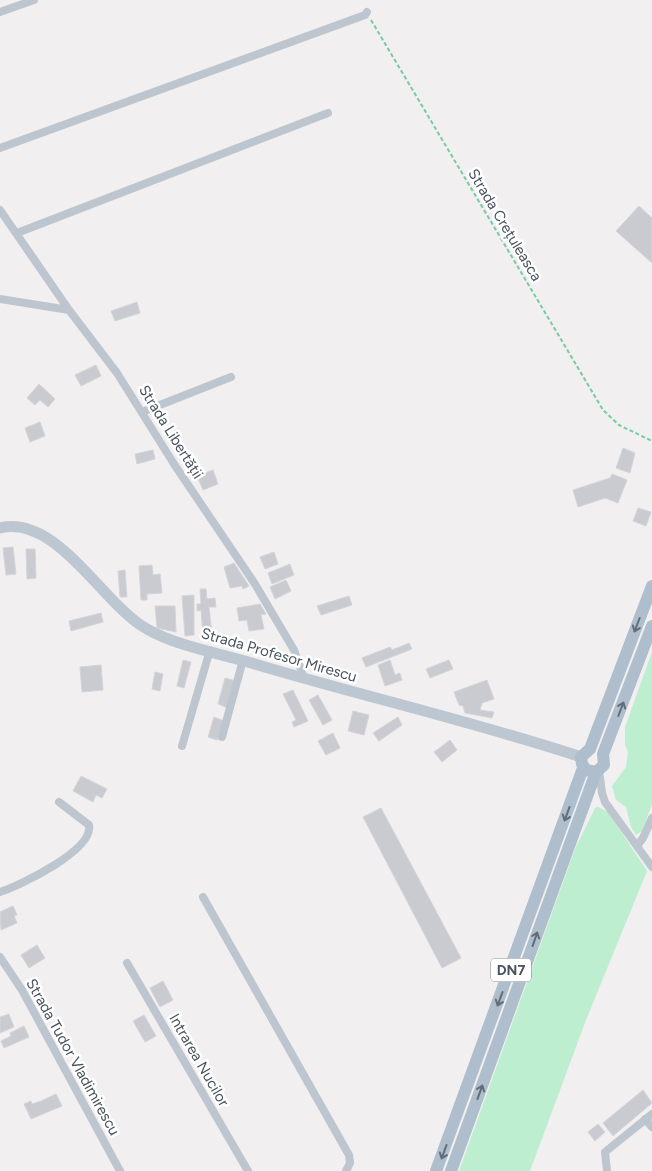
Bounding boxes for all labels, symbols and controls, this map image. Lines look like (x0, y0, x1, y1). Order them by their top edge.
street label: Strada Crețuleasca (464, 166, 546, 284)
street label: Strada Libertății (135, 382, 207, 482)
one-way arrow (632, 617, 641, 632)
street label: Strada Profesor Mirescu (199, 624, 359, 686)
one-way arrow (616, 702, 626, 717)
one-way arrow (562, 805, 571, 821)
one-way arrow (531, 932, 540, 948)
road number: DN7 (491, 958, 531, 982)
street label: Strada Tudor Vladimirescu (22, 975, 124, 1139)
one-way arrow (495, 991, 504, 1007)
street label: Intrarea Nucilor (165, 1010, 233, 1110)
one-way arrow (476, 1085, 485, 1101)
one-way arrow (439, 1144, 448, 1159)

